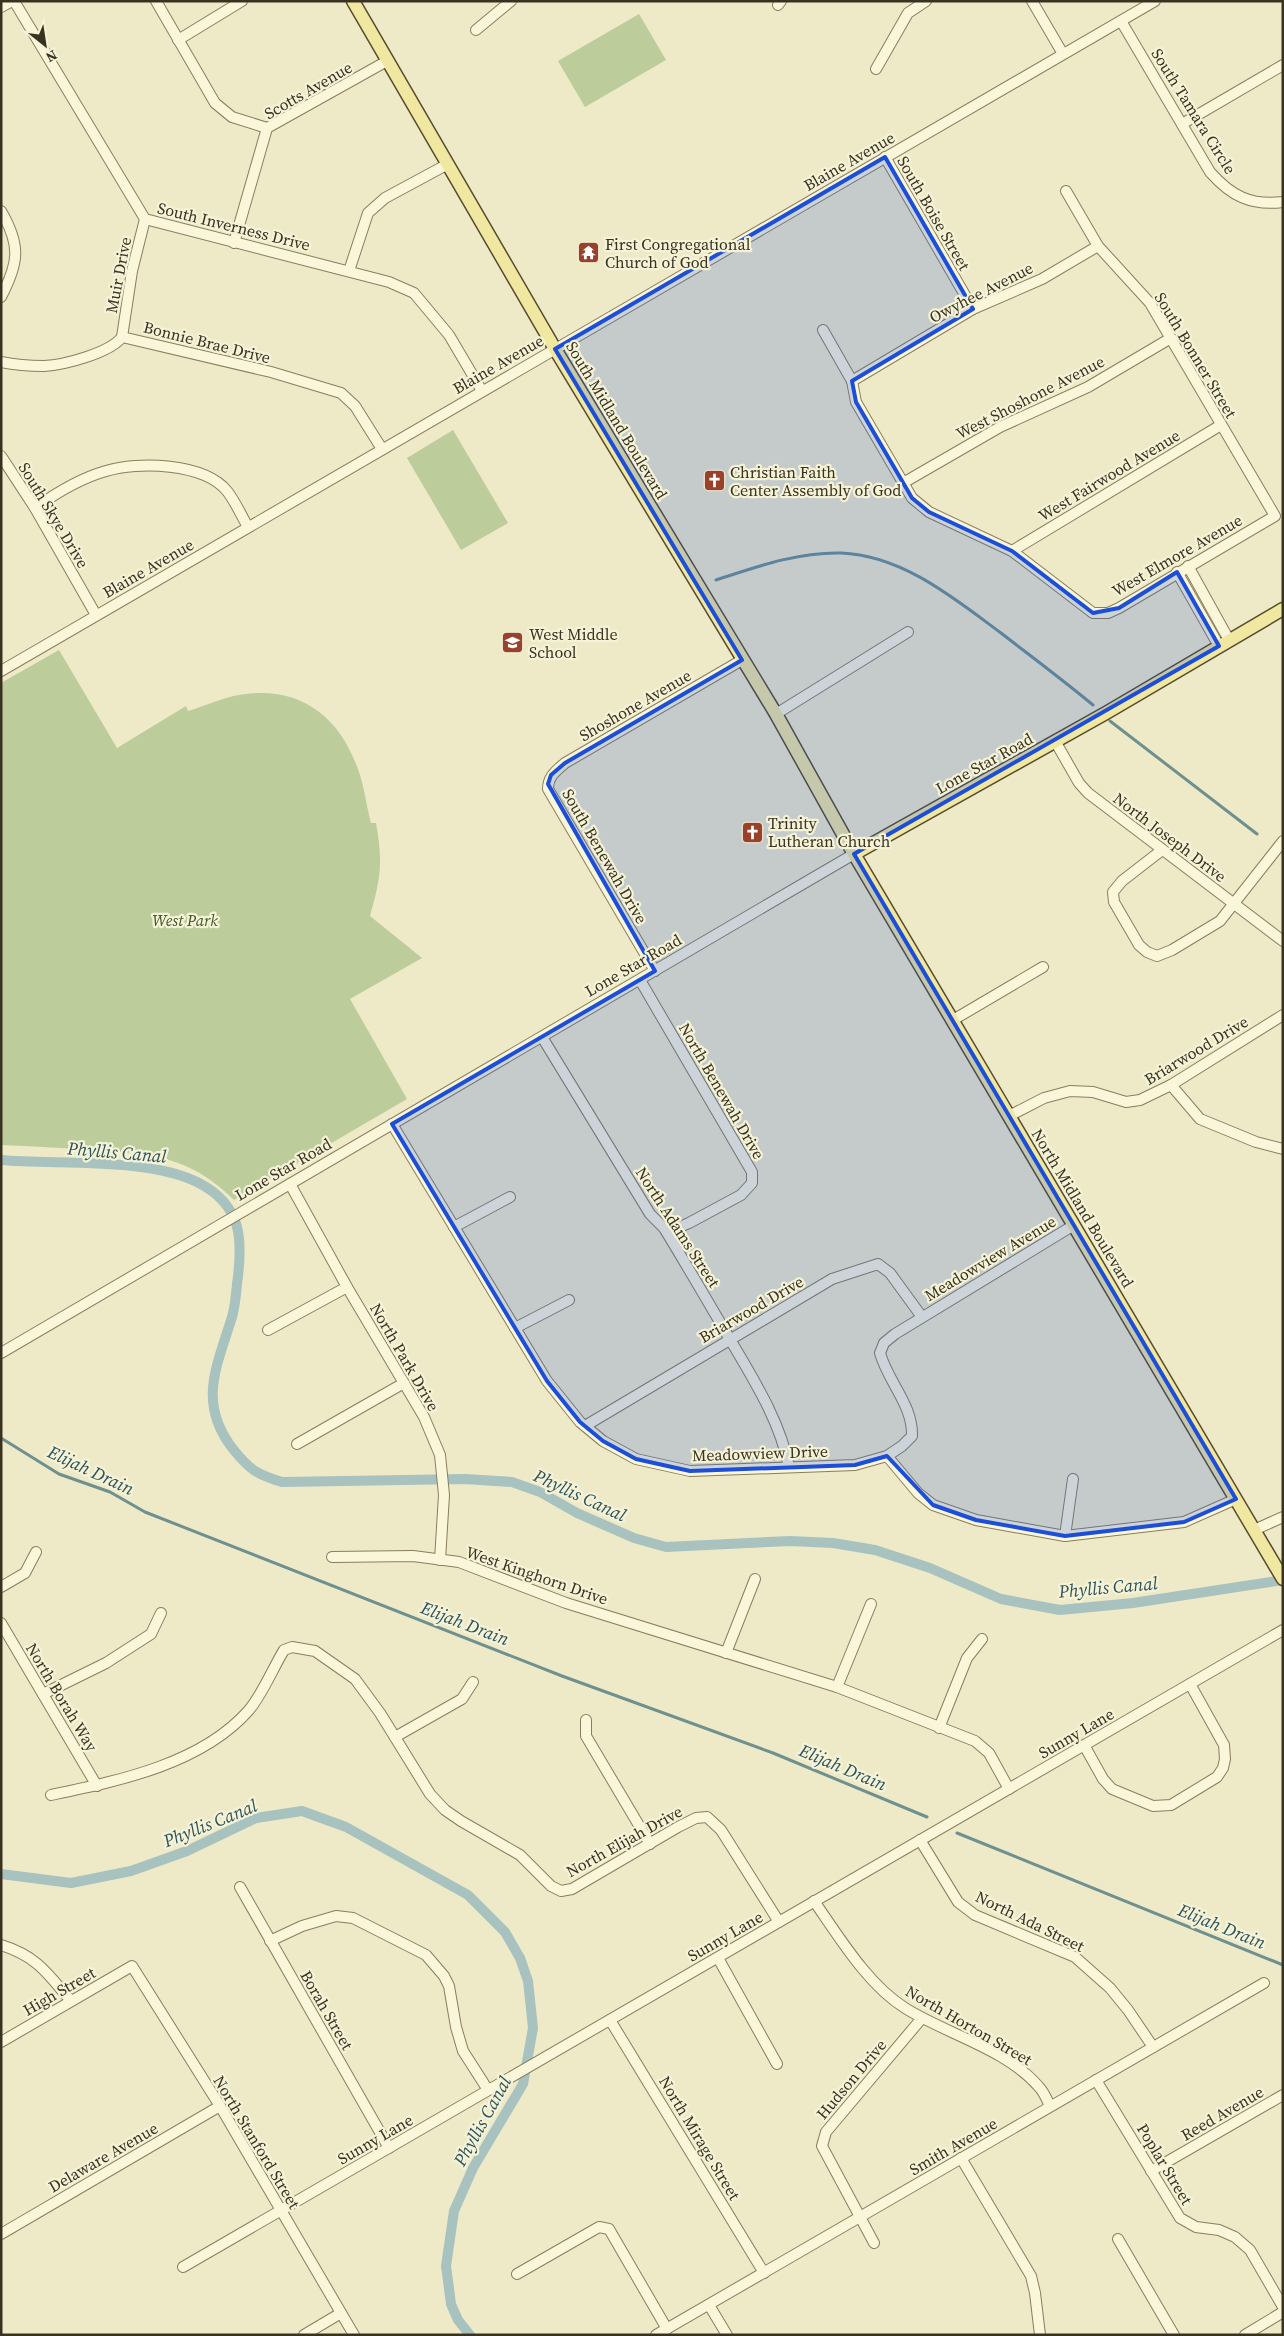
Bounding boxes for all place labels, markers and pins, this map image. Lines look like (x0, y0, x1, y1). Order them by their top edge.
place label: First Congregational Church of God (605, 233, 751, 273)
temple icon: First Congregational Church of God (577, 241, 601, 265)
place label: Christian Faith Center Assembly of God (730, 461, 901, 501)
church icon: Christian Faith Center Assembly of God (702, 469, 726, 493)
place label: West Middle School (529, 623, 618, 663)
school or university icon: West Middle School (501, 631, 525, 655)
place label: Trinity Lutheran Church (768, 812, 891, 852)
church icon: Trinity Lutheran Church (740, 820, 764, 844)

